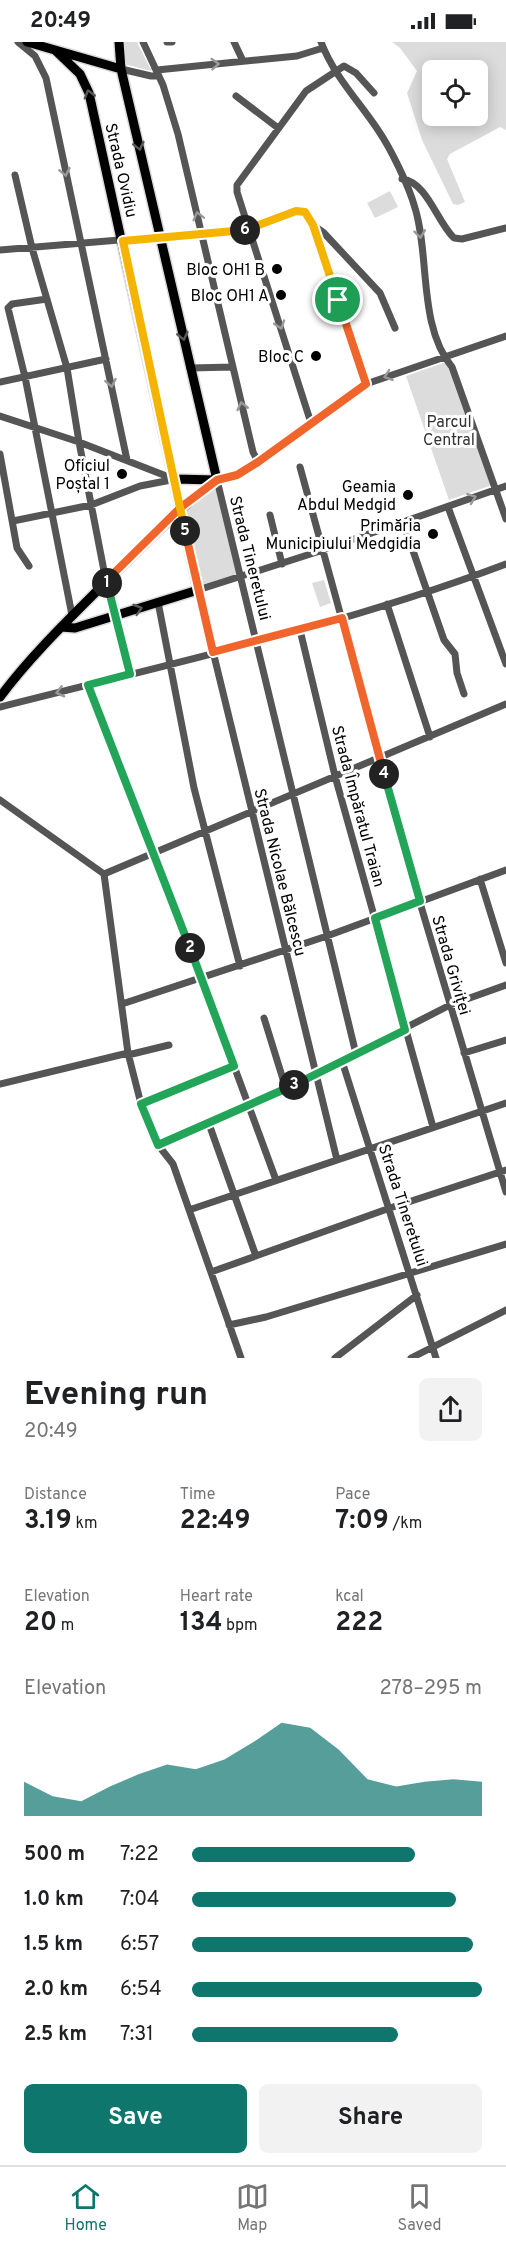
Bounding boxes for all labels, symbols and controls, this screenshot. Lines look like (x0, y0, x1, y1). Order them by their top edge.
text: 20:49 (30, 8, 91, 35)
one-way arrow (210, 58, 219, 71)
map controls (422, 60, 488, 126)
button: locate (422, 60, 488, 126)
one-way arrow (84, 89, 96, 100)
street label: Strada Ovidiu (99, 121, 141, 220)
one-way arrow (132, 141, 145, 151)
one-way arrow (58, 166, 71, 176)
one-way arrow (193, 211, 206, 221)
pin: 6 (230, 215, 260, 245)
text: 6 (240, 220, 250, 240)
one-way arrow (413, 229, 426, 238)
place label: Bloc OH1 B (186, 261, 265, 281)
marker: Bloc OH1 B (270, 262, 284, 276)
pin (312, 274, 363, 325)
icon: arrive (321, 283, 354, 316)
place label: Bloc OH1 A (191, 287, 269, 307)
marker: Bloc OH1 A (274, 288, 288, 302)
one-way arrow (273, 319, 285, 330)
one-way arrow (176, 331, 189, 341)
place label: Bloc C (258, 348, 304, 368)
marker: Bloc C (309, 349, 323, 363)
one-way arrow (383, 368, 394, 381)
one-way arrow (104, 377, 117, 387)
one-way arrow (236, 401, 249, 411)
park label: Parcul Central (423, 413, 475, 451)
place label: Oficiul Poștal 1 (56, 457, 110, 495)
marker: Oficiul Poștal 1 (115, 467, 129, 481)
place label: Geamia Abdul Medgid (297, 478, 396, 516)
marker: Geamia Abdul Medgid (401, 488, 415, 502)
one-way arrow (466, 493, 477, 506)
street label: Strada Tineretului (224, 494, 274, 623)
pin: 5 (170, 516, 200, 546)
place label: Primăria Municipiului Medgidia (265, 517, 421, 555)
text: 5 (180, 521, 190, 541)
marker: Primăria Municipiului Medgidia (426, 527, 440, 541)
pin: 1 (92, 568, 122, 598)
text: 1 (104, 573, 110, 593)
one-way arrow (132, 604, 143, 616)
one-way arrow (55, 684, 65, 697)
street label: Strada Împăratul Traian (326, 723, 390, 889)
pin: 4 (369, 759, 399, 789)
text: 4 (379, 764, 389, 784)
street label: Strada Nicolae Bălcescu (249, 787, 310, 958)
street label: Strada Griviței (426, 913, 474, 1018)
pin: 2 (175, 933, 205, 963)
text: 2 (185, 938, 195, 958)
pin: 3 (279, 1070, 309, 1100)
text: 3 (289, 1075, 299, 1095)
street label: Strada Tineretului (373, 1142, 431, 1269)
text: Evening run (24, 1375, 208, 1417)
button: share (419, 1378, 482, 1441)
text: 20:49 (24, 1419, 78, 1445)
text: Distance (24, 1485, 87, 1505)
text: Time (180, 1485, 215, 1505)
text: Pace (335, 1485, 370, 1505)
text: 3.19 (24, 1505, 72, 1538)
text: 22:49 (180, 1505, 250, 1538)
text: 7:09 (335, 1505, 389, 1538)
text: km (72, 1514, 98, 1534)
text: /km (389, 1514, 422, 1534)
text: Elevation (24, 1587, 90, 1607)
text: Heart rate (180, 1587, 253, 1607)
text: kcal (335, 1587, 364, 1607)
text: 20 (24, 1607, 57, 1640)
text: 134 (180, 1607, 222, 1640)
text: 222 (335, 1607, 383, 1640)
text: m (57, 1616, 74, 1636)
text: bpm (222, 1616, 258, 1636)
text: Elevation (24, 1676, 106, 1702)
text: 278–295 m (380, 1676, 482, 1702)
text: 500 m (24, 1842, 85, 1868)
text: 7:22 (120, 1842, 159, 1868)
text: 1.0 km (24, 1887, 84, 1913)
text: 7:04 (120, 1887, 159, 1913)
text: 1.5 km (24, 1932, 83, 1958)
text: 6:57 (120, 1932, 159, 1958)
text: 2.0 km (24, 1977, 88, 2003)
text: 6:54 (120, 1977, 162, 2003)
text: 2.5 km (24, 2022, 87, 2048)
text: 7:31 (120, 2022, 154, 2048)
button: Save (24, 2084, 247, 2153)
button: Share (259, 2084, 482, 2153)
tab: Home (64, 2180, 107, 2236)
tab: Map (236, 2180, 269, 2236)
tab: Saved (398, 2180, 442, 2236)

